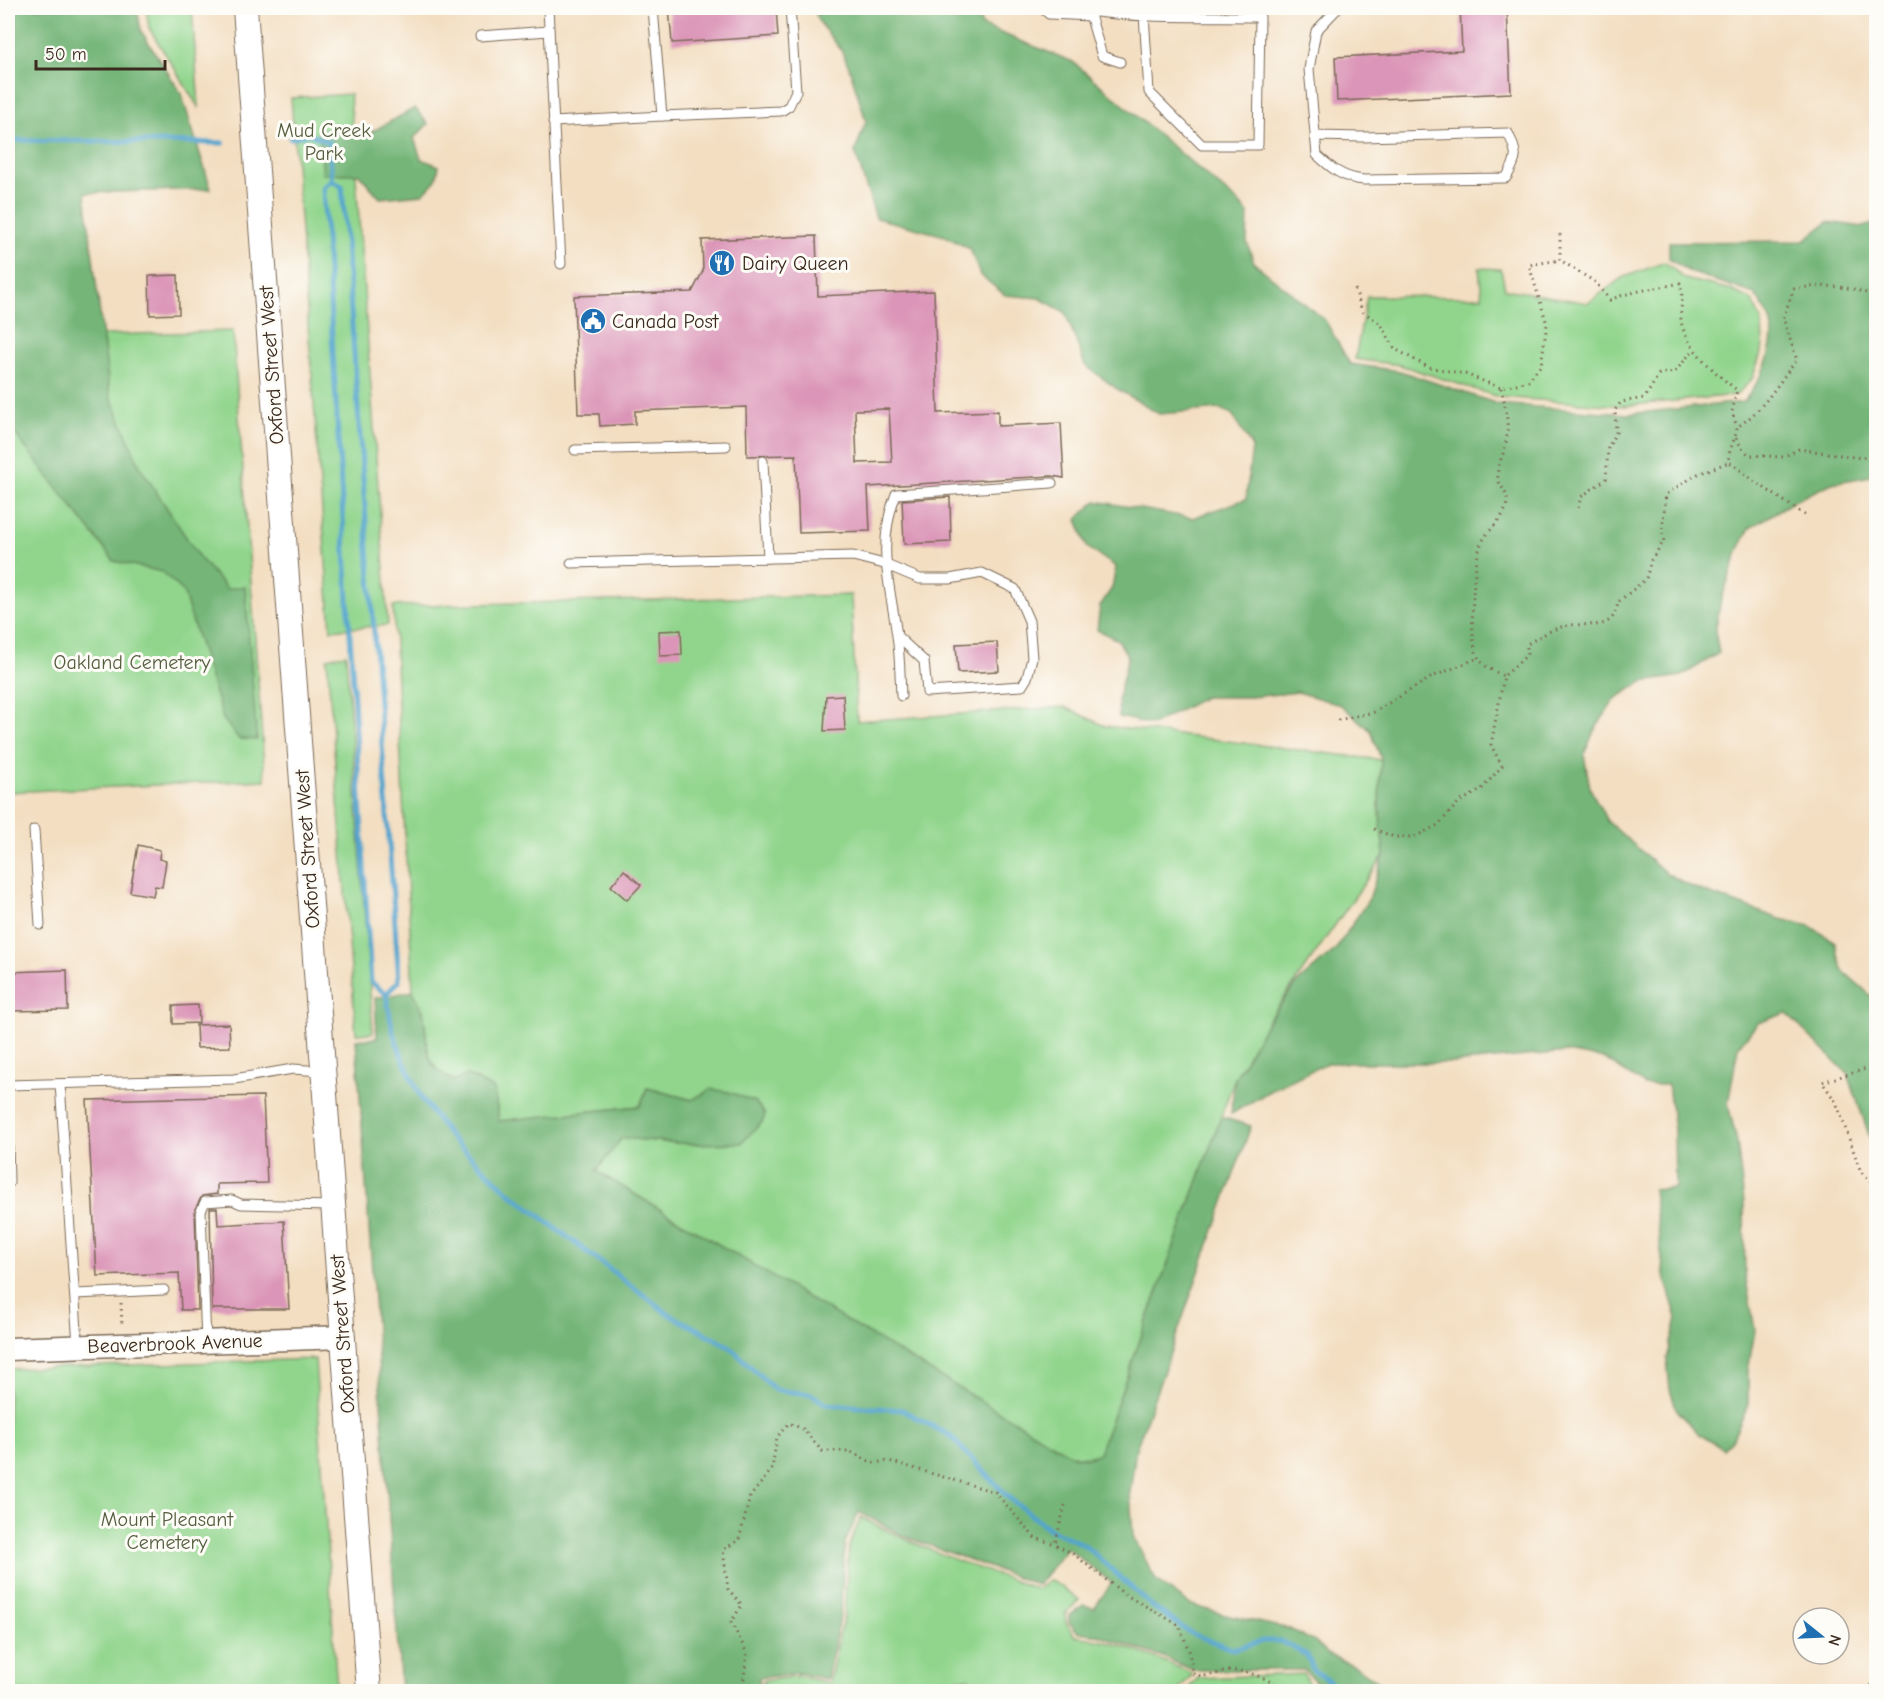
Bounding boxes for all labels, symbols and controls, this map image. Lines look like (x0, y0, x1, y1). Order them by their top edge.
scale bar (36, 33, 165, 71)
text: 50 m (45, 44, 87, 65)
park label: Mud Creek Park (277, 119, 371, 165)
restaurant icon: Dairy Queen (707, 248, 737, 278)
place label: Dairy Queen (742, 252, 848, 275)
street label: Oxford Street West (254, 283, 289, 445)
public building icon: Canada Post (578, 306, 608, 336)
place label: Canada Post (612, 310, 720, 333)
park label: Oakland Cemetery (54, 651, 210, 674)
street label: Oxford Street West (290, 767, 325, 929)
street label: Oxford Street West (325, 1252, 360, 1414)
street label: Beaverbrook Avenue (87, 1329, 263, 1358)
park label: Mount Pleasant Cemetery (101, 1508, 234, 1554)
north arrow (1791, 1606, 1851, 1666)
text: N (1824, 1633, 1844, 1648)

